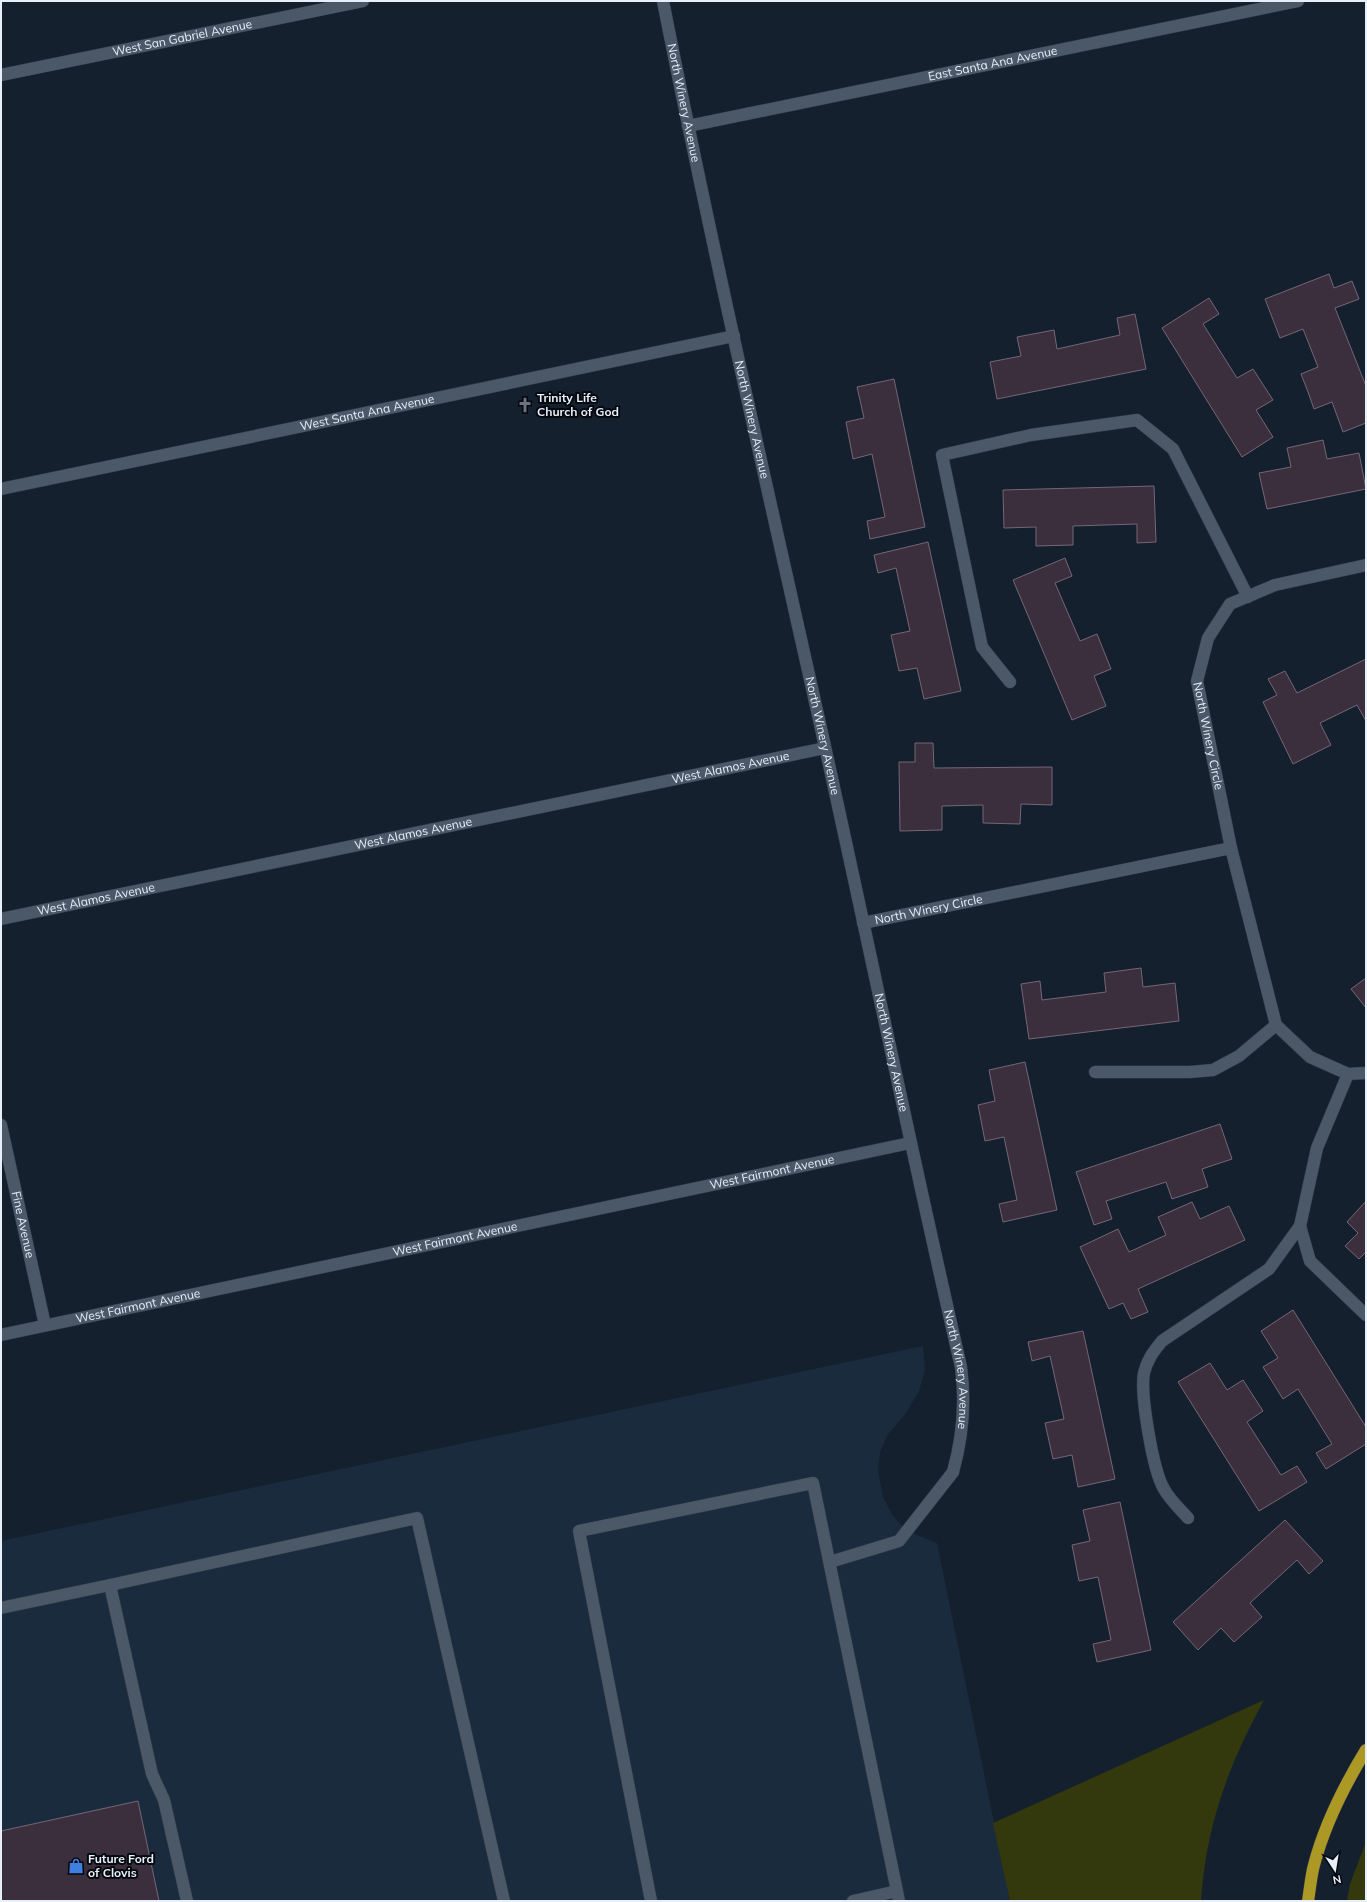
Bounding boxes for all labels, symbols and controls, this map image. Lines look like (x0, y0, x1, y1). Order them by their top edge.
street label: West San Gabriel Avenue (111, 16, 253, 59)
street label: North Winery Avenue (665, 42, 704, 164)
street label: East Santa Ana Avenue (927, 43, 1059, 84)
street label: North Winery Avenue (732, 359, 773, 480)
place label: Trinity Life Church of God (537, 390, 619, 419)
street label: West Santa Ana Avenue (299, 391, 435, 433)
church icon: Trinity Life Church of God (516, 396, 534, 414)
street label: North Winery Avenue (803, 675, 843, 796)
street label: North Winery Circle (1190, 681, 1227, 791)
street label: West Alamos Avenue (670, 748, 790, 787)
street label: West Alamos Avenue (353, 813, 473, 852)
street label: West Alamos Avenue (36, 879, 156, 918)
street label: North Winery Circle (873, 891, 984, 927)
street label: North Winery Avenue (872, 992, 912, 1113)
street label: West Fairmont Avenue (708, 1151, 836, 1192)
street label: Fine Avenue (9, 1190, 38, 1259)
street label: West Fairmont Avenue (391, 1218, 519, 1259)
street label: West Fairmont Avenue (74, 1285, 202, 1326)
street label: North Winery Avenue (941, 1308, 971, 1430)
north arrow (1315, 1850, 1355, 1890)
place label: Future Ford of Clovis (88, 1851, 154, 1880)
shop icon: Future Ford of Clovis (67, 1857, 85, 1875)
text: N (1332, 1872, 1343, 1887)

